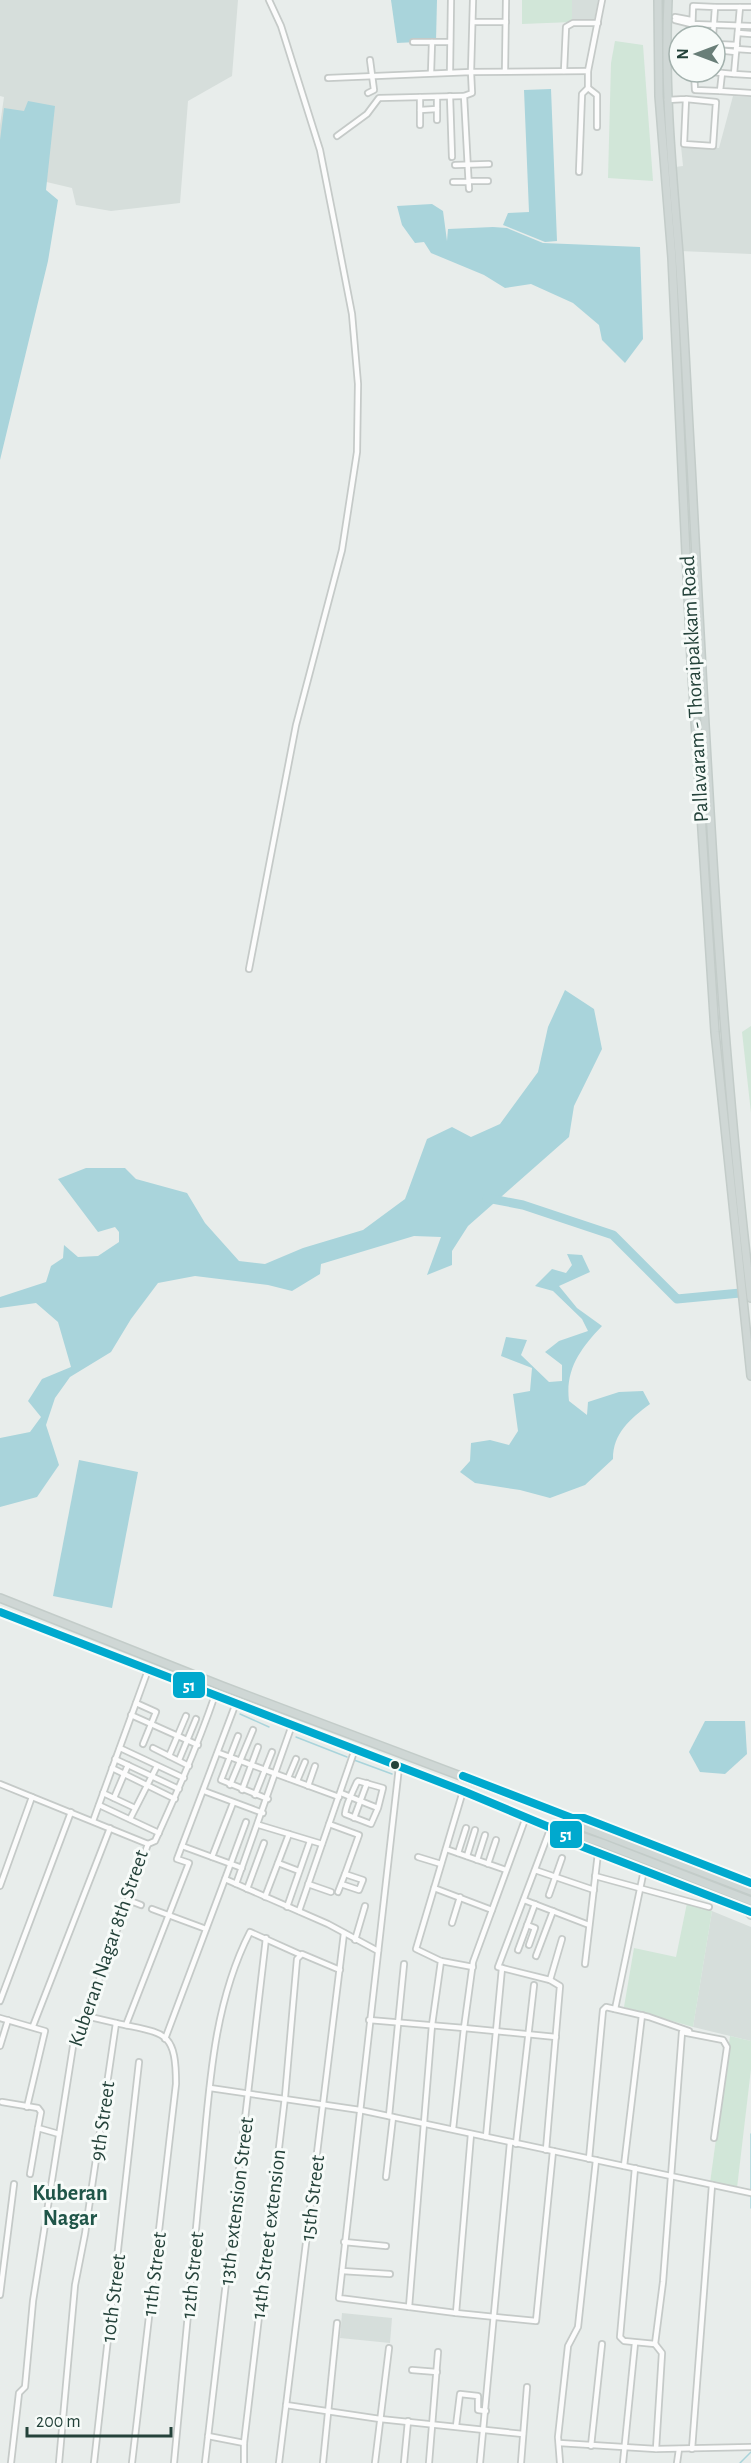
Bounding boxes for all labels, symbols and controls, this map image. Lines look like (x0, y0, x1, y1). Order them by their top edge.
north arrow (667, 24, 727, 84)
text: N (675, 48, 691, 60)
street label: Pallavaram - Thoraipakkam Road (677, 555, 712, 823)
line badge: 51 (172, 1671, 206, 1699)
text: 51 (183, 1678, 195, 1694)
unlabelled marker (389, 1759, 401, 1771)
line badge: 51 (549, 1820, 583, 1849)
text: 51 (560, 1827, 572, 1843)
street label: Kuberan Nagar 8th Street (65, 1847, 152, 2049)
street label: 9th Street (87, 2080, 119, 2162)
street label: 13th extension Street (216, 2115, 257, 2286)
street label: 14th Street extension (248, 2148, 289, 2320)
street label: 15th Street (297, 2154, 328, 2242)
district label: Kuberan Nagar (32, 2182, 108, 2229)
street label: 11th Street (139, 2230, 170, 2318)
street label: 12th Street (177, 2230, 208, 2320)
street label: 10th Street (98, 2252, 129, 2343)
scale bar (27, 2400, 171, 2438)
text: 200 m (36, 2413, 81, 2431)

